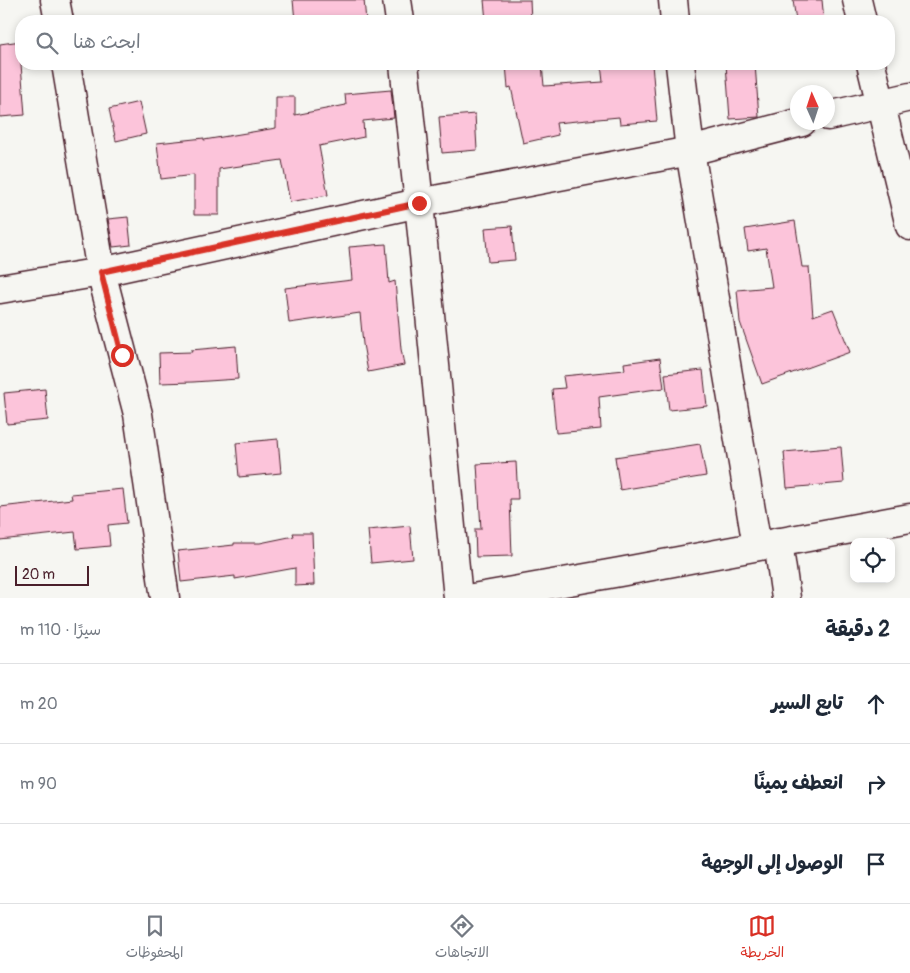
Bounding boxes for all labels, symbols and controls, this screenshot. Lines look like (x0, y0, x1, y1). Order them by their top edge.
search box (15, 15, 895, 70)
icon: search (33, 29, 61, 57)
text: ابحث هنا (73, 30, 141, 54)
north arrow (790, 85, 835, 130)
route end (408, 192, 431, 215)
route start (111, 344, 134, 367)
map controls (850, 538, 895, 583)
button: locate (850, 538, 895, 583)
scale bar (15, 563, 89, 586)
text: 20 m (22, 566, 55, 583)
text: 2 دقيقة (825, 616, 890, 643)
text: سيرًا · 110 m (20, 620, 101, 640)
icon: ahead (862, 690, 890, 718)
text: تابع السير (771, 691, 843, 715)
text: 20 m (20, 694, 58, 714)
icon: right (862, 770, 890, 798)
text: انعطف يمينًا (754, 771, 843, 795)
text: 90 m (20, 774, 57, 794)
icon: arrive (862, 850, 890, 878)
text: الوصول إلى الوجهة (701, 851, 843, 875)
tab: المحفوظات (126, 912, 183, 965)
tab: الاتجاهات (435, 912, 489, 965)
tab: الخريطة (741, 912, 784, 965)

